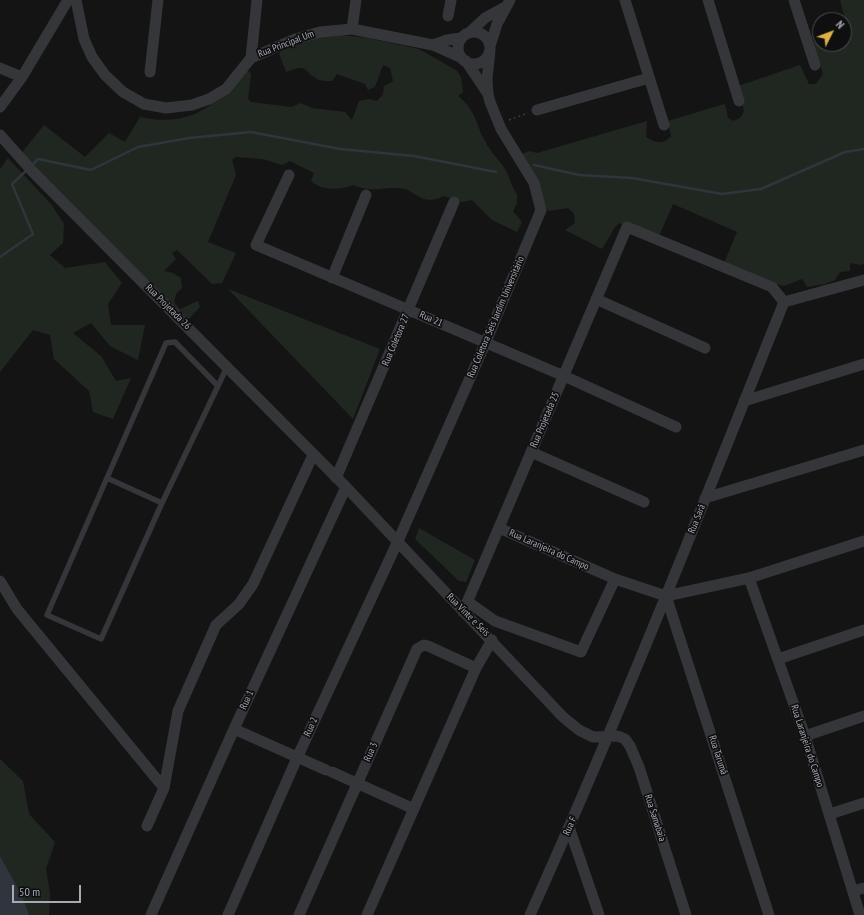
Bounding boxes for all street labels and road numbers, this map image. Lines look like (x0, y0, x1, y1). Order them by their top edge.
street label: Rua Principal Um (256, 28, 316, 60)
street label: Rua Coletora Seis Jardim Universitário (465, 255, 527, 379)
street label: Rua Projetada 26 (143, 282, 193, 332)
street label: Rua 21 (417, 309, 445, 329)
street label: Rua Coletora 27 (380, 312, 412, 368)
street label: Rua Projetada 25 (528, 390, 562, 450)
street label: Rua Sarã (686, 503, 708, 535)
street label: Rua Laranjeira do Campo (507, 527, 591, 573)
street label: Rua Vinte e Seis (444, 591, 492, 639)
street label: Rua 1 (237, 689, 257, 711)
street label: Rua Laranjeira do Campo (788, 703, 826, 789)
street label: Rua 2 (301, 716, 321, 738)
street label: Rua Tarumâ (706, 734, 730, 776)
street label: Rua 3 (362, 741, 380, 763)
street label: Rua Samabaia (642, 793, 668, 843)
street label: Rua F (561, 815, 579, 837)

